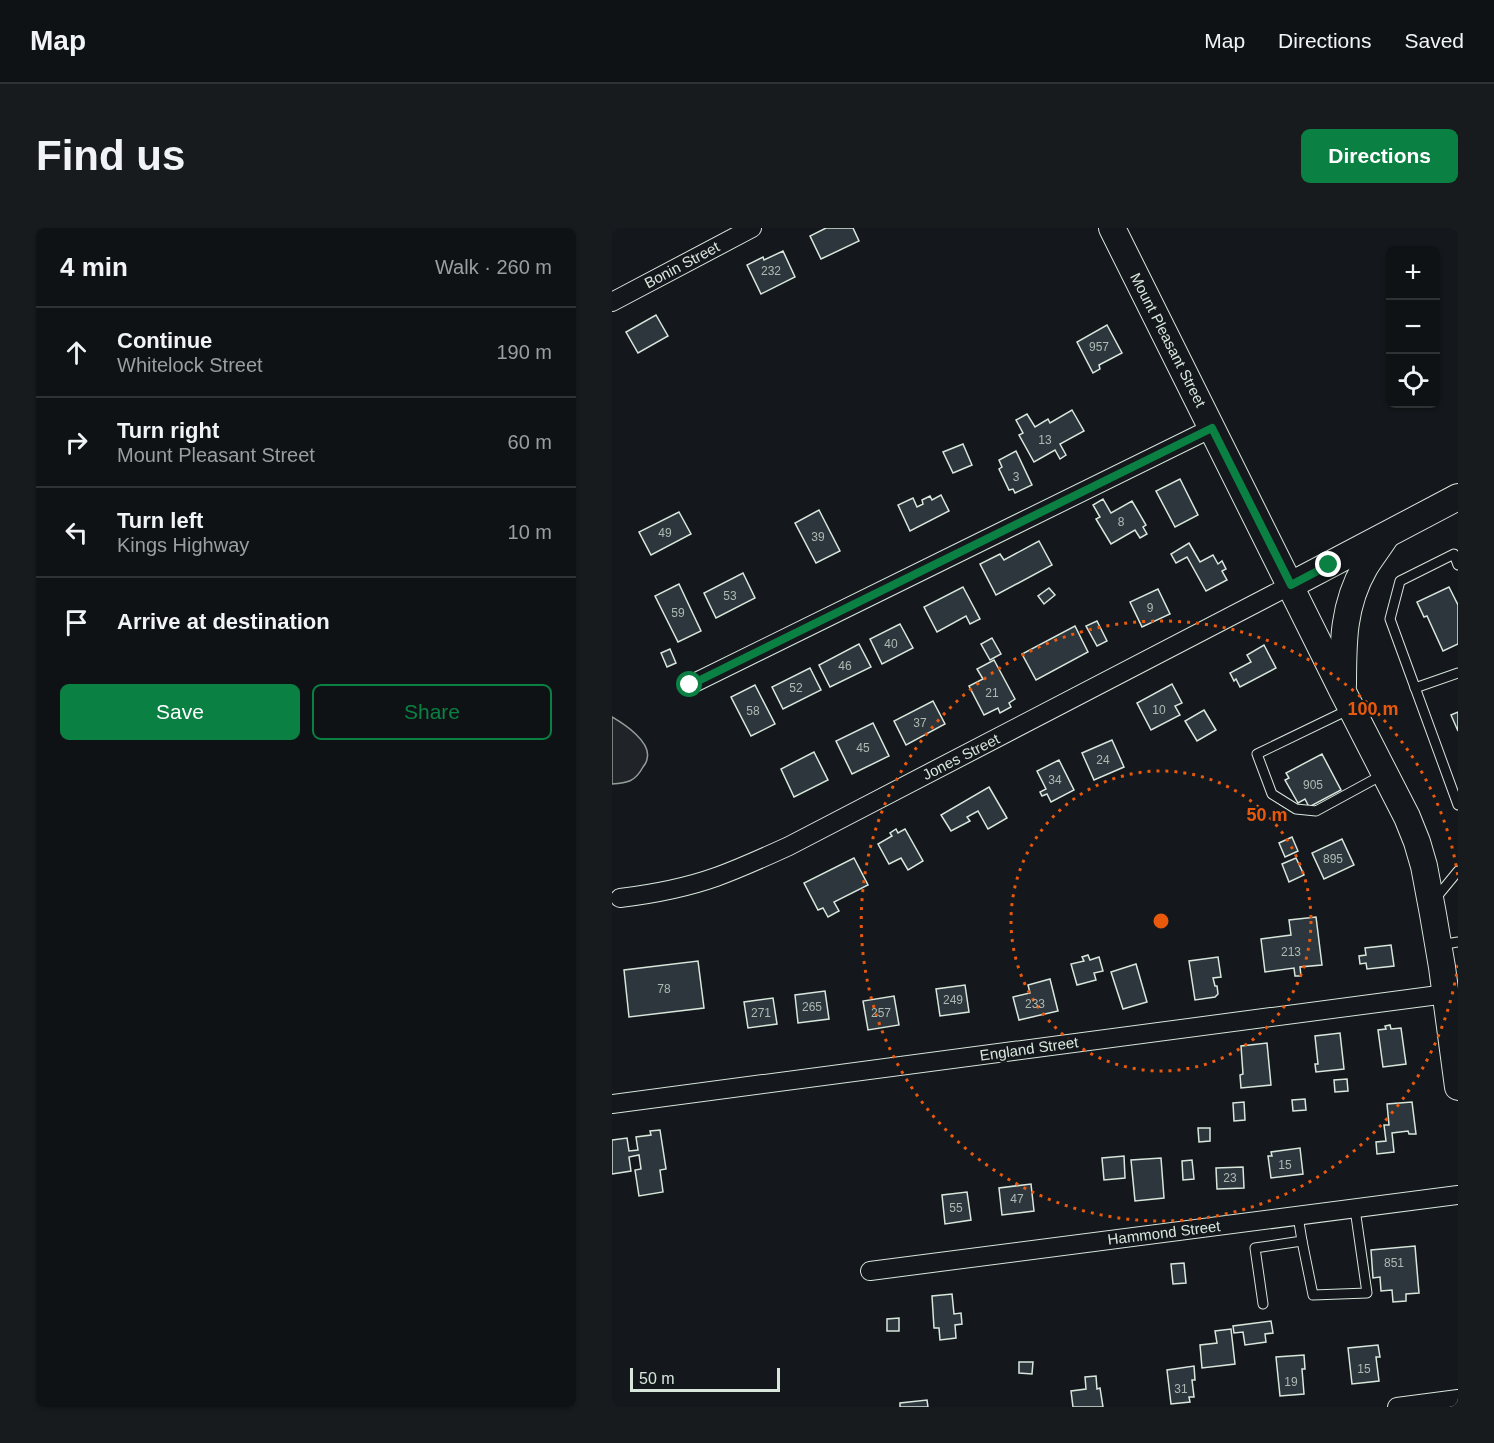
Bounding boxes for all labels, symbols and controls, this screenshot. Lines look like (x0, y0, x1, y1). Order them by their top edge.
text: Map (30, 25, 86, 56)
text: Map (1204, 29, 1245, 52)
text: Directions (1278, 29, 1371, 52)
text: Saved (1404, 29, 1464, 52)
button: Directions (1301, 129, 1458, 183)
text: Find us (36, 132, 185, 179)
street label: Bonin Street (641, 237, 723, 291)
map controls (1386, 246, 1440, 408)
button: + (1386, 246, 1440, 300)
text: 4 min (60, 252, 128, 282)
text: Walk · 260 m (435, 256, 552, 278)
house number: 232 (761, 264, 781, 278)
street label: Mount Pleasant Street (1127, 270, 1210, 410)
button: − (1386, 300, 1440, 354)
text: Continue (117, 328, 212, 353)
icon: ahead (60, 336, 93, 369)
house number: 957 (1089, 340, 1109, 354)
text: 190 m (496, 341, 552, 363)
text: Whitelock Street (117, 354, 263, 376)
button: locate (1386, 354, 1440, 408)
text: Turn right (117, 418, 219, 443)
icon: right (60, 426, 93, 459)
text: 60 m (508, 431, 552, 453)
house number: 13 (1038, 433, 1052, 447)
text: Mount Pleasant Street (117, 444, 315, 466)
house number: 3 (1013, 470, 1020, 484)
text: Turn left (117, 508, 203, 533)
house number: 8 (1118, 515, 1125, 529)
icon: left (60, 516, 93, 549)
text: 10 m (508, 521, 552, 543)
house number: 49 (658, 526, 672, 540)
house number: 39 (811, 530, 825, 544)
text: Kings Highway (117, 534, 249, 556)
route end (1315, 551, 1341, 577)
house number: 53 (723, 589, 737, 603)
house number: 9 (1147, 601, 1154, 615)
icon: arrive (60, 606, 93, 639)
house number: 59 (671, 606, 685, 620)
text: Arrive at destination (117, 609, 330, 634)
house number: 40 (884, 637, 898, 651)
house number: 46 (838, 659, 852, 673)
route start (676, 671, 702, 697)
house number: 52 (789, 681, 803, 695)
button: Save (60, 684, 300, 740)
button: Share (312, 684, 552, 740)
house number: 21 (985, 686, 999, 700)
text: 100 m (1347, 699, 1399, 719)
house number: 10 (1152, 703, 1166, 717)
house number: 58 (746, 704, 760, 718)
house number: 37 (913, 716, 927, 730)
street label: Jones Street (919, 729, 1003, 783)
house number: 45 (856, 741, 870, 755)
house number: 24 (1096, 753, 1110, 767)
house number: 34 (1048, 773, 1062, 787)
house number: 905 (1303, 778, 1323, 792)
text: 50 m (1246, 805, 1288, 825)
house number: 895 (1323, 852, 1343, 866)
centre of rings (1151, 911, 1171, 931)
house number: 213 (1281, 945, 1301, 959)
house number: 78 (657, 982, 671, 996)
house number: 249 (943, 993, 963, 1007)
house number: 233 (1025, 997, 1045, 1011)
house number: 265 (802, 1000, 822, 1014)
house number: 271 (751, 1006, 771, 1020)
house number: 257 (871, 1006, 891, 1020)
street label: England Street (979, 1033, 1080, 1064)
house number: 15 (1278, 1158, 1292, 1172)
house number: 23 (1223, 1171, 1237, 1185)
house number: 47 (1010, 1192, 1024, 1206)
house number: 55 (949, 1201, 963, 1215)
street label: Hammond Street (1107, 1217, 1222, 1248)
house number: 851 (1384, 1256, 1404, 1270)
house number: 15 (1357, 1362, 1371, 1376)
scale bar (630, 1365, 780, 1392)
text: 50 m (639, 1370, 675, 1387)
house number: 19 (1284, 1375, 1298, 1389)
house number: 31 (1174, 1382, 1188, 1396)

